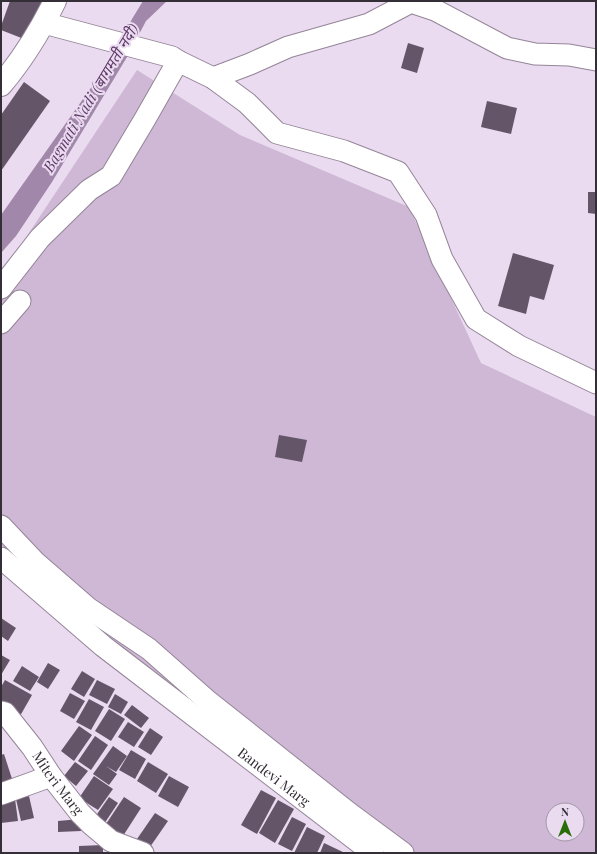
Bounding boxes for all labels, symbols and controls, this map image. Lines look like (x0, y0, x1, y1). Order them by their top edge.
water label: Bagmati Nadi (बागमती नदी) (37, 20, 142, 176)
street label: Bandevi Marg (234, 743, 315, 811)
street label: Miteri Marg (28, 747, 88, 819)
north arrow (545, 802, 585, 842)
text: N (561, 804, 569, 819)

